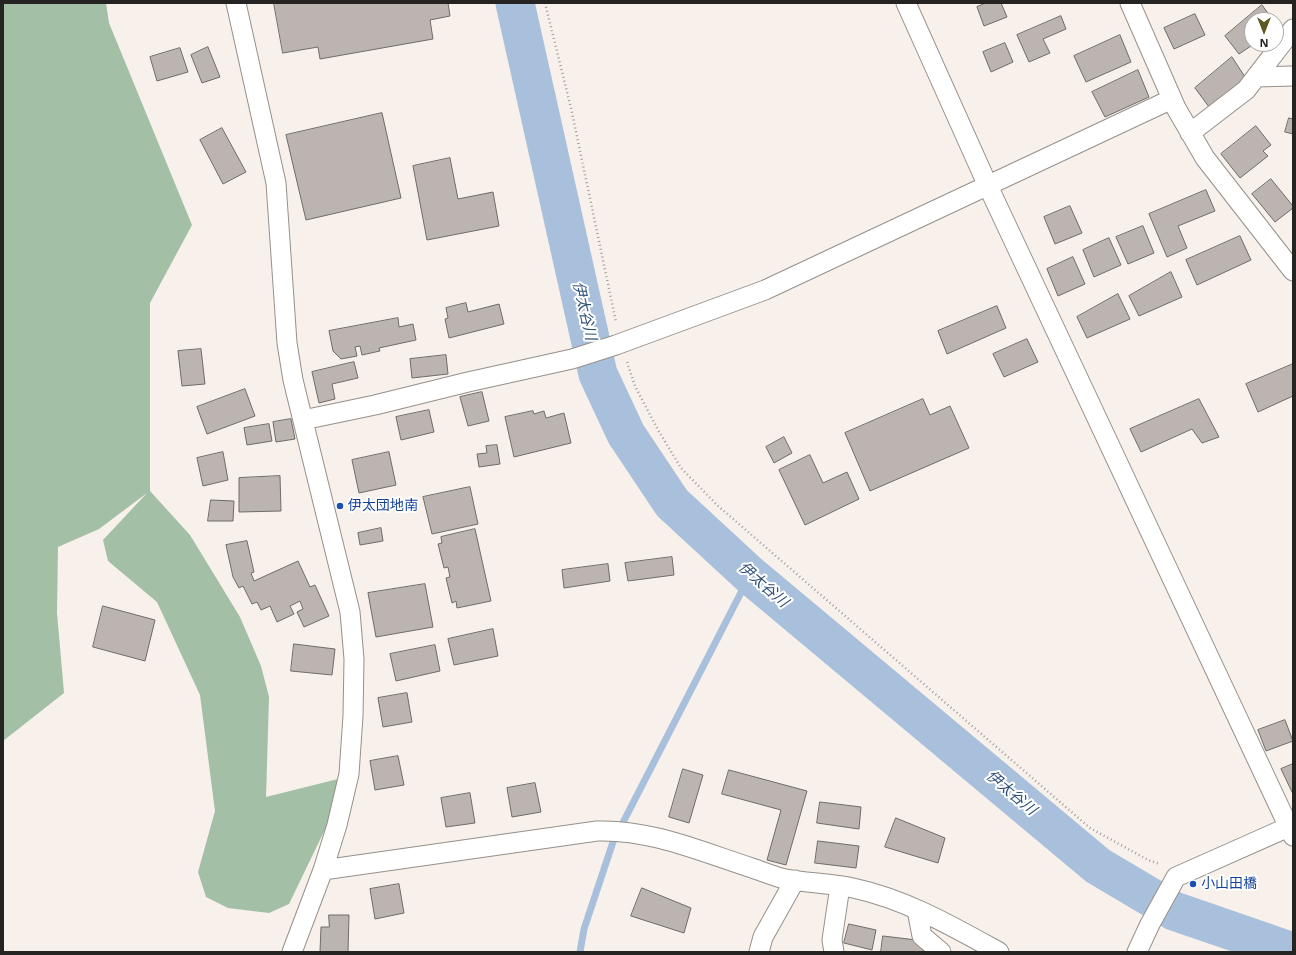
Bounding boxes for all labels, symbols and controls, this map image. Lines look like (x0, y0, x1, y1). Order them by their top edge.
north arrow (1244, 12, 1284, 52)
text: N (1260, 36, 1268, 51)
water label: 伊太谷川 (568, 280, 600, 342)
place label: 伊太団地南 (348, 498, 418, 514)
marker: 伊太団地南 (335, 501, 345, 511)
water label: 伊太谷川 (734, 559, 792, 611)
water label: 伊太谷川 (982, 767, 1040, 819)
place label: 小山田橋 (1201, 876, 1257, 892)
marker: 小山田橋 (1188, 879, 1198, 889)

